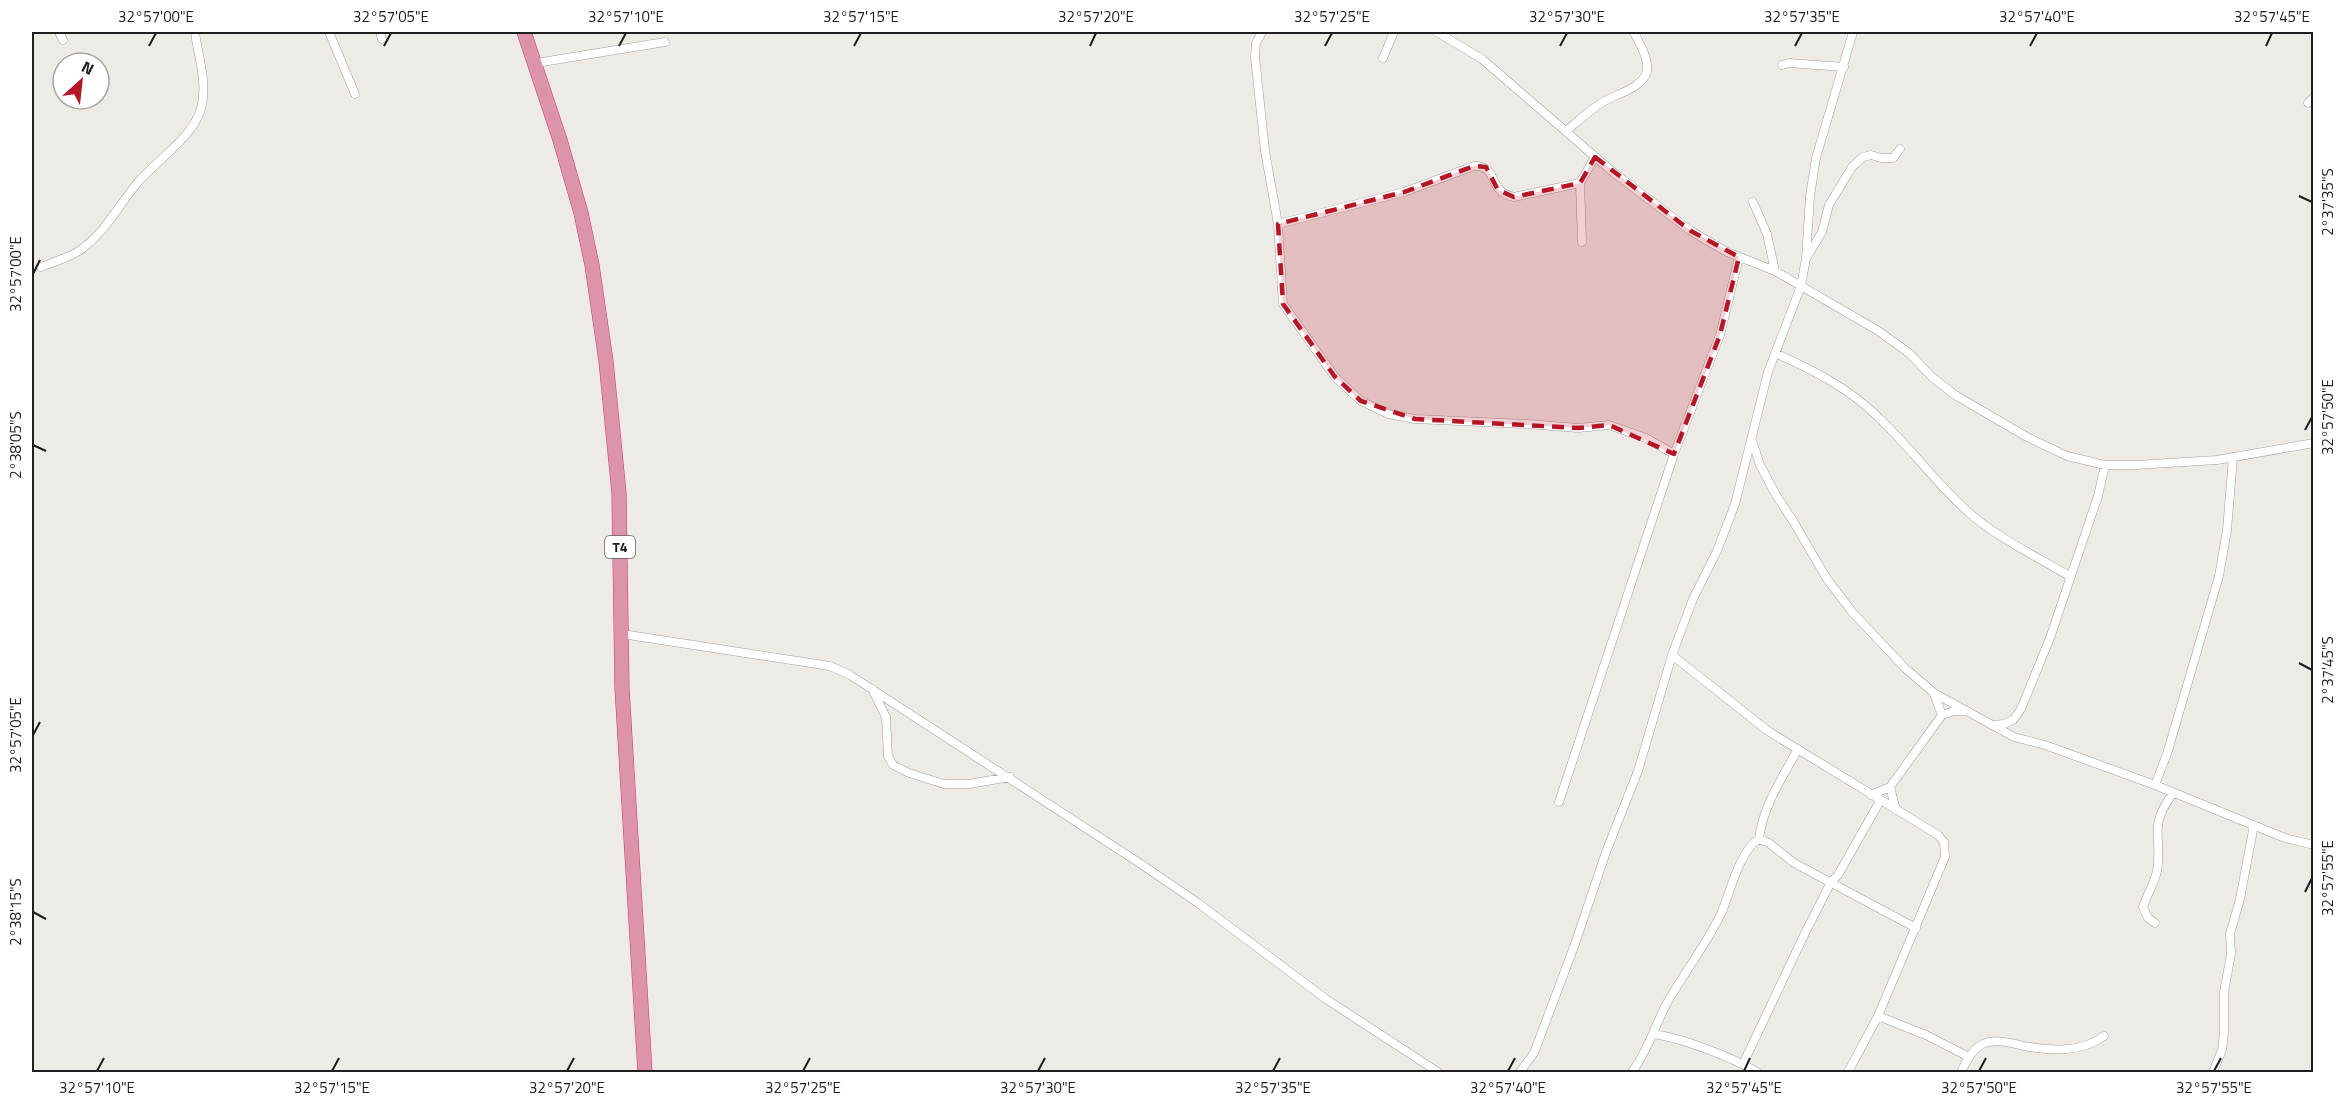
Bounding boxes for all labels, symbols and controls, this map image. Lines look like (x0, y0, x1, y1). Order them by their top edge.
text: 32°57'00"E (118, 5, 194, 28)
text: 32°57'05"E (353, 5, 429, 28)
text: 32°57'10"E (588, 5, 664, 28)
text: 32°57'15"E (823, 5, 899, 28)
text: 32°57'20"E (1058, 5, 1134, 28)
text: 32°57'25"E (1294, 5, 1370, 28)
text: 32°57'30"E (1529, 5, 1605, 28)
text: 32°57'35"E (1764, 5, 1840, 28)
text: 32°57'40"E (1999, 5, 2075, 28)
text: 32°57'45"E (2234, 5, 2310, 28)
north arrow (51, 51, 111, 111)
text: N (77, 54, 98, 81)
text: 2°37'35"S (2316, 168, 2339, 236)
text: 32°57'00"E (4, 236, 27, 312)
text: 32°57'50"E (2316, 379, 2339, 455)
text: 2°38'05"S (4, 411, 27, 479)
road number: T4 (605, 536, 635, 558)
text: 2°37'45"S (2316, 636, 2339, 704)
text: 32°57'05"E (4, 697, 27, 773)
text: 32°57'55"E (2316, 840, 2339, 916)
text: 2°38'15"S (4, 878, 27, 946)
text: 32°57'10"E (59, 1076, 135, 1099)
text: 32°57'15"E (294, 1076, 370, 1099)
text: 32°57'20"E (529, 1076, 605, 1099)
text: 32°57'25"E (765, 1076, 841, 1099)
text: 32°57'30"E (1000, 1076, 1076, 1099)
text: 32°57'35"E (1235, 1076, 1311, 1099)
text: 32°57'40"E (1470, 1076, 1546, 1099)
text: 32°57'45"E (1706, 1076, 1782, 1099)
text: 32°57'50"E (1941, 1076, 2017, 1099)
text: 32°57'55"E (2176, 1076, 2252, 1099)

